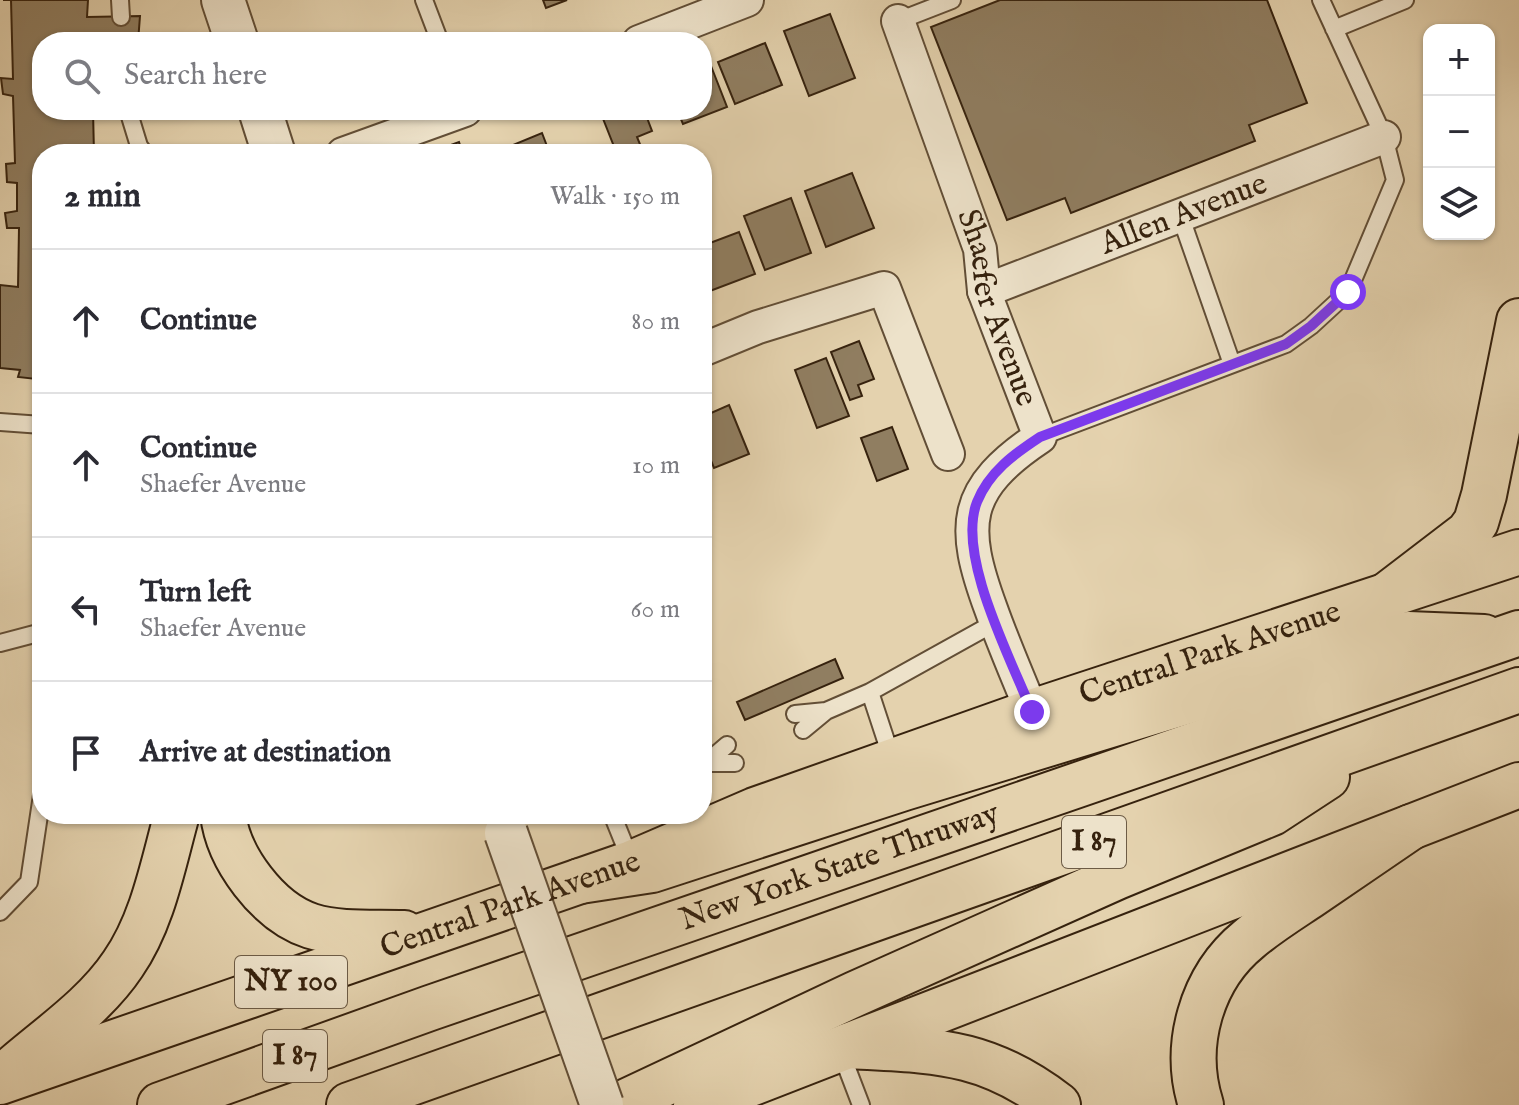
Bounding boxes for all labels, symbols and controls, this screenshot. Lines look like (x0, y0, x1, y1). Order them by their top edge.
map controls (1423, 24, 1495, 240)
button: + (1423, 24, 1495, 96)
search box (32, 32, 712, 120)
icon: search (60, 54, 104, 98)
text: Search here (124, 57, 267, 95)
button: − (1423, 96, 1495, 168)
street label: Allen Avenue (1094, 163, 1273, 265)
button: layers (1423, 168, 1495, 240)
text: 2 min (64, 175, 141, 218)
text: Walk · 150 m (550, 180, 680, 213)
street label: Shaefer Avenue (947, 204, 1047, 412)
route start (1330, 274, 1366, 310)
icon: ahead (64, 299, 108, 343)
text: Continue (140, 302, 257, 340)
text: 80 m (631, 305, 680, 338)
text: Continue (140, 430, 257, 468)
icon: ahead (64, 443, 108, 487)
text: 10 m (632, 449, 680, 482)
text: Shaefer Avenue (140, 468, 306, 501)
text: Turn left (140, 574, 251, 612)
icon: left (64, 587, 108, 631)
street label: Central Park Avenue (1074, 592, 1346, 716)
text: 60 m (631, 593, 680, 626)
text: Shaefer Avenue (140, 612, 306, 645)
route end (1014, 694, 1050, 730)
icon: arrive (64, 731, 108, 775)
text: Arrive at destination (140, 734, 391, 772)
street label: New York State Thruway (674, 793, 1005, 941)
road number: I 87 (1062, 816, 1126, 868)
street label: Central Park Avenue (375, 841, 647, 969)
road number: NY 100 (235, 956, 347, 1008)
road number: I 87 (263, 1030, 327, 1082)

